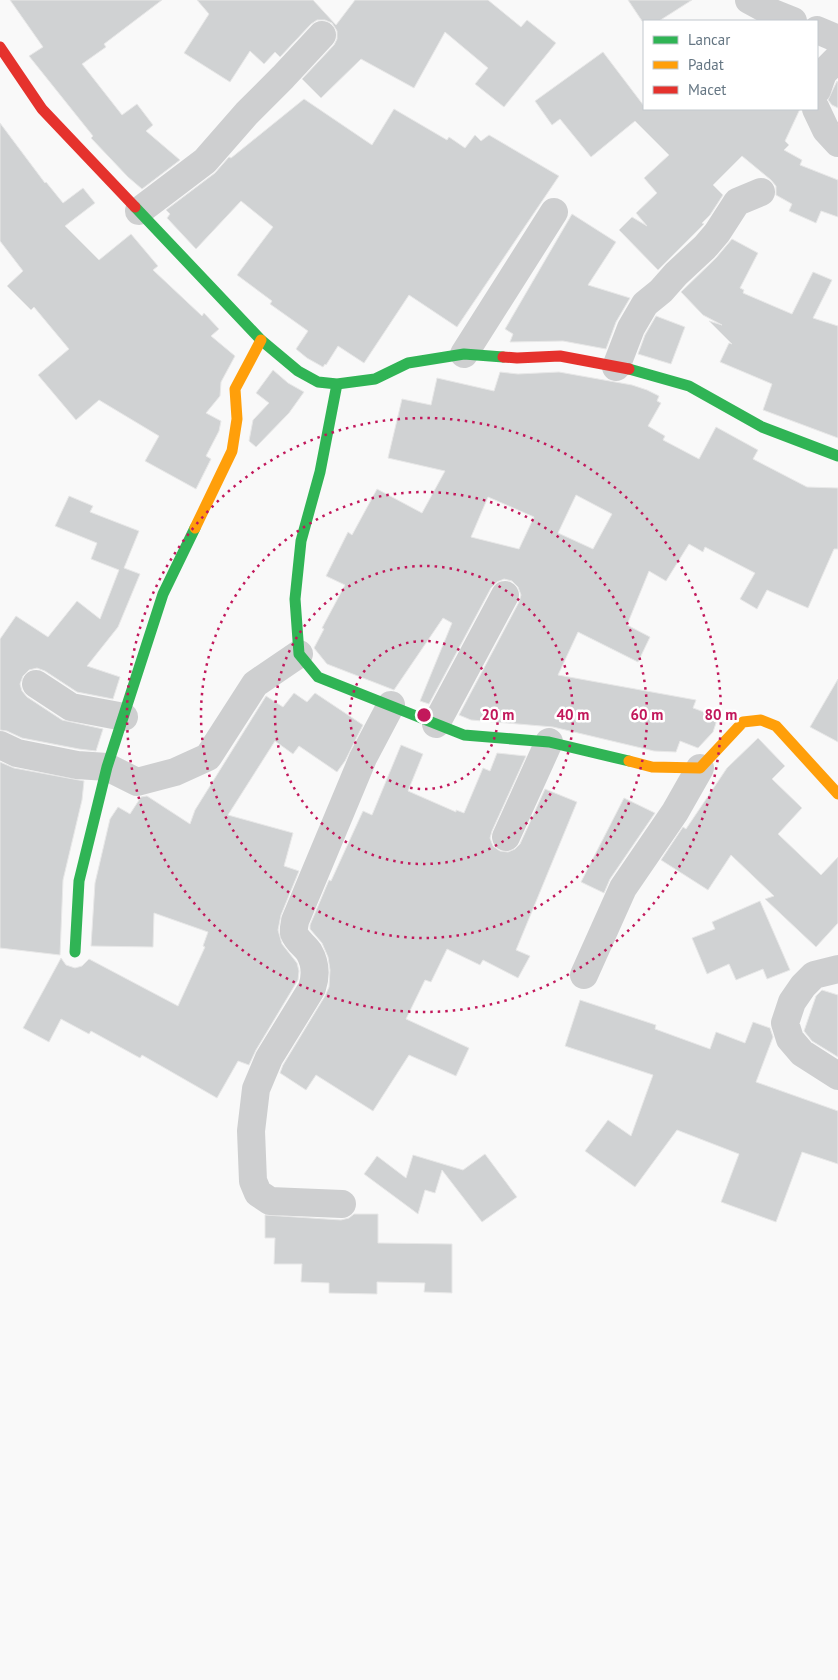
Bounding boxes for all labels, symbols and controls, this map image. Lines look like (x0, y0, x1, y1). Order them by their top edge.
legend (643, 20, 818, 110)
text: Lancar (688, 30, 730, 49)
text: Padat (688, 55, 724, 74)
text: Macet (688, 80, 726, 99)
text: 20 m (482, 705, 514, 724)
text: 40 m (557, 705, 589, 724)
text: 60 m (631, 705, 663, 724)
text: 80 m (705, 705, 737, 724)
centre of rings (415, 706, 433, 724)

